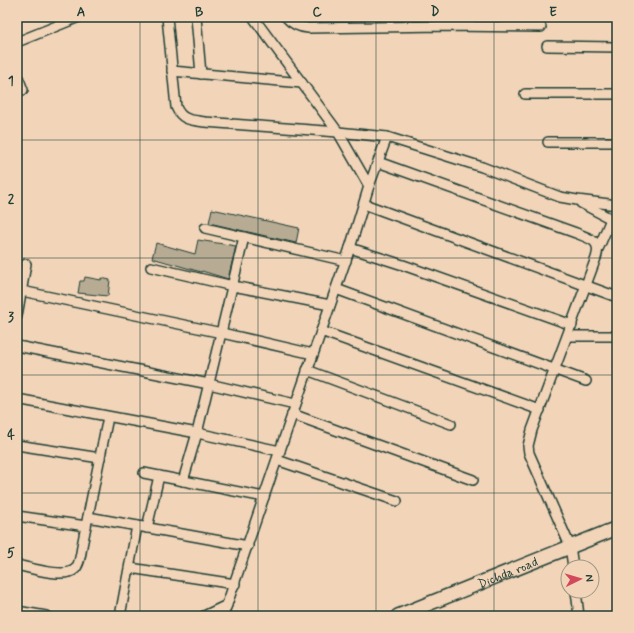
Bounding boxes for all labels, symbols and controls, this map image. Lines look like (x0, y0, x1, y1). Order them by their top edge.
text: A (77, 4, 85, 21)
text: B (195, 4, 204, 21)
text: C (312, 4, 322, 21)
text: D (431, 4, 440, 21)
text: E (549, 4, 557, 21)
text: 1 (8, 73, 14, 90)
text: 2 (8, 191, 15, 208)
text: 3 (8, 309, 14, 326)
text: 4 (7, 427, 15, 444)
text: 5 (7, 545, 15, 562)
street label: Dichda road (475, 554, 541, 593)
north arrow (560, 559, 600, 599)
text: N (582, 574, 596, 582)

